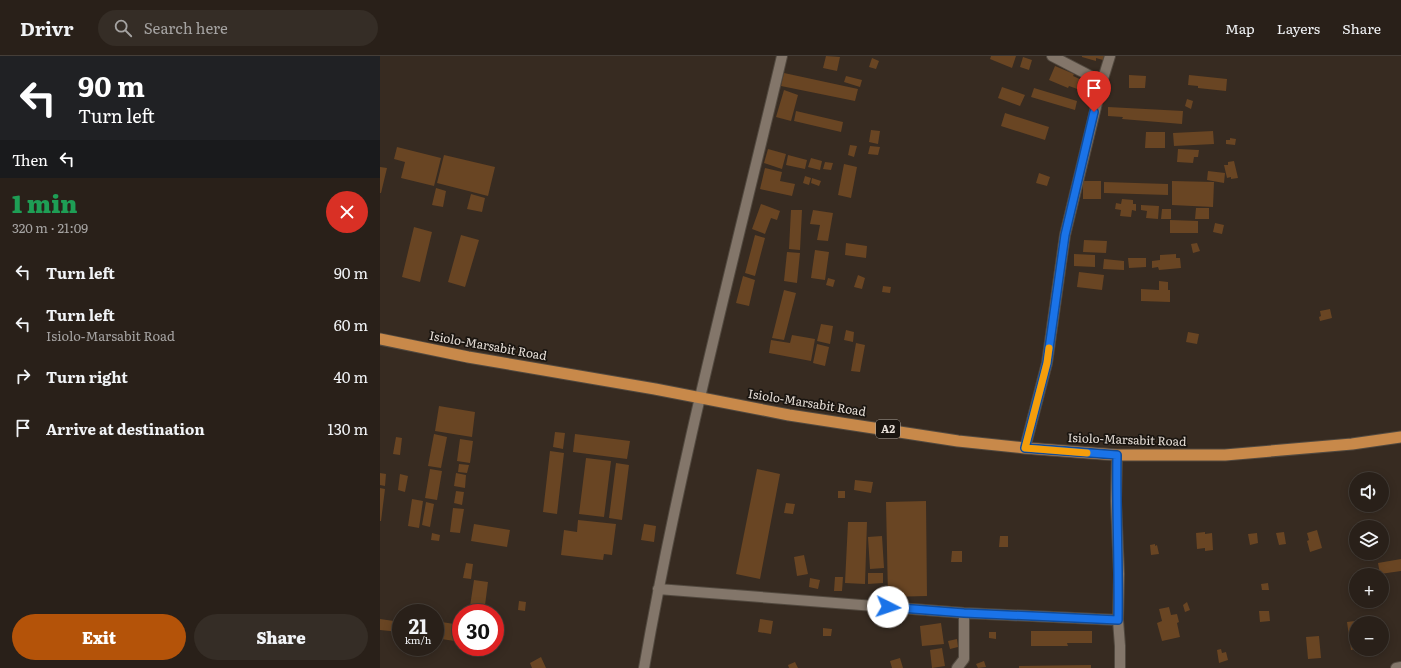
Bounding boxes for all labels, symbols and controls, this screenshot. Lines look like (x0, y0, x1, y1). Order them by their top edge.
search box (98, 10, 378, 46)
text: Drivr (20, 14, 74, 42)
text: Search here (144, 16, 228, 39)
icon: search (112, 17, 134, 39)
text: Map (1225, 18, 1255, 38)
text: Layers (1277, 18, 1320, 38)
text: Share (1342, 18, 1381, 38)
text: 90 m (78, 64, 145, 106)
pin (1077, 71, 1111, 112)
icon: left (12, 72, 64, 124)
icon: arrive (1083, 77, 1105, 99)
text: Turn left (78, 102, 155, 129)
text: Then (12, 148, 48, 171)
icon: left (56, 148, 78, 170)
text: 1 min (12, 185, 77, 220)
button: close (326, 191, 368, 233)
text: 320 m · 21:09 (12, 218, 88, 237)
icon: left (12, 261, 34, 283)
text: Turn left (46, 261, 115, 284)
text: 90 m (334, 261, 368, 284)
text: Turn left (46, 303, 115, 326)
icon: left (12, 313, 34, 335)
text: 60 m (334, 313, 368, 336)
text: Isiolo-Marsabit Road (46, 326, 175, 345)
street label: Isiolo-Marsabit Road (428, 326, 549, 364)
icon: right (12, 365, 34, 387)
text: Turn right (46, 365, 128, 388)
text: 40 m (334, 365, 368, 388)
street label: Isiolo-Marsabit Road (747, 384, 868, 420)
icon: arrive (12, 417, 34, 439)
text: Arrive at destination (46, 417, 205, 440)
text: 130 m (328, 417, 368, 440)
road number: A2 (876, 420, 900, 438)
street label: Isiolo-Marsabit Road (1067, 428, 1187, 450)
map controls (1349, 472, 1389, 656)
button: sound (1349, 472, 1389, 512)
button: layers (1349, 520, 1389, 560)
button: + (1349, 568, 1389, 608)
position arrow (867, 586, 909, 628)
speed limit sign: 30 (452, 604, 504, 656)
text: 21 (408, 610, 428, 640)
button: Exit (12, 614, 186, 660)
button: Share (194, 614, 368, 660)
button: − (1349, 616, 1389, 656)
text: km/h (405, 632, 431, 647)

